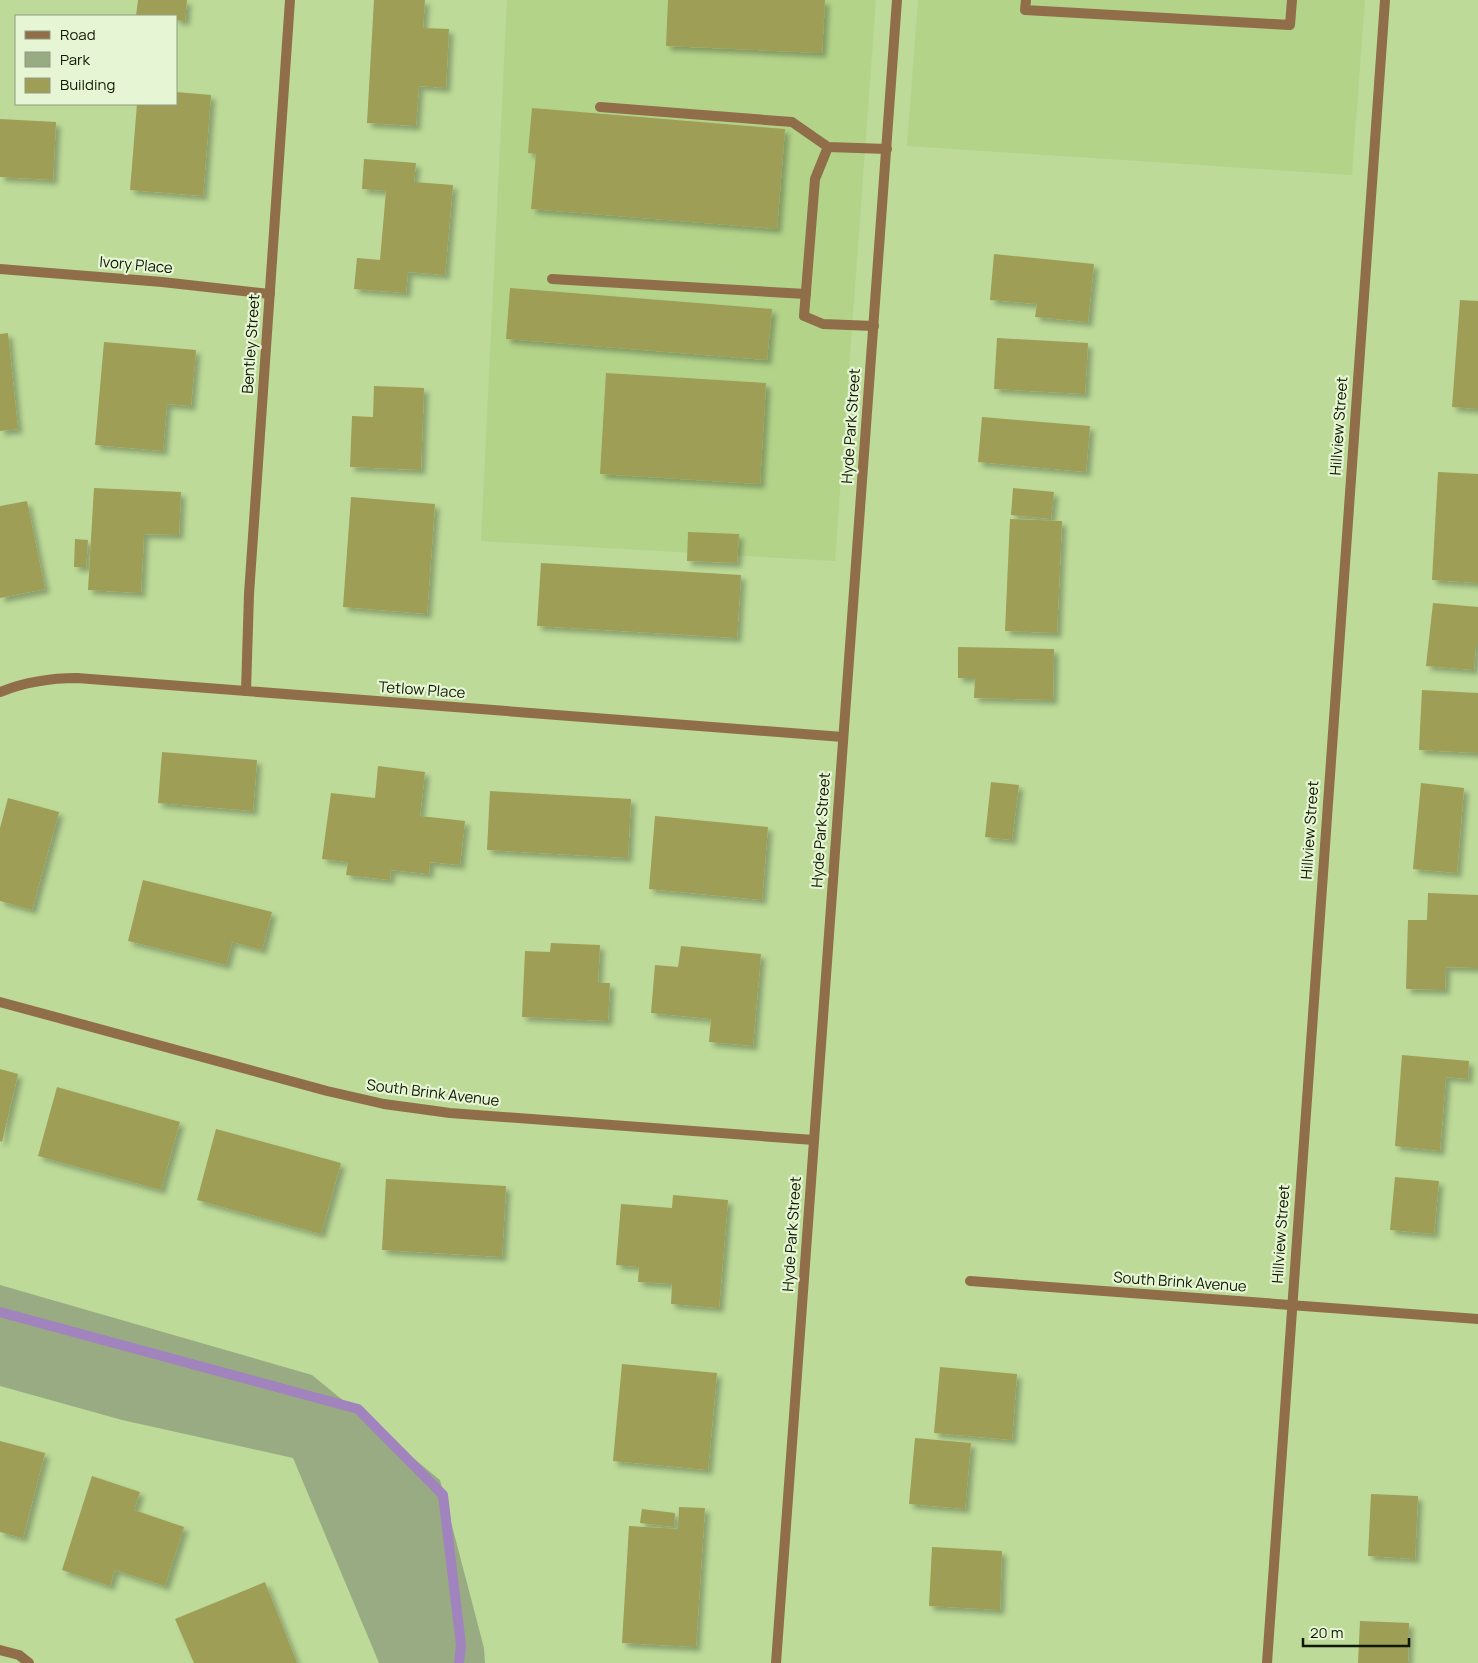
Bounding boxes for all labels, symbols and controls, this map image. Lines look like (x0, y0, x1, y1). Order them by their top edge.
legend (15, 15, 178, 105)
text: Road (60, 24, 96, 45)
text: Park (60, 49, 90, 70)
text: Building (60, 74, 115, 95)
street label: Ivory Place (98, 251, 174, 278)
street label: Bentley Street (237, 293, 264, 394)
street label: Hyde Park Street (836, 368, 865, 484)
street label: Hillview Street (1325, 376, 1352, 476)
street label: Tetlow Place (378, 676, 466, 703)
street label: Hyde Park Street (806, 772, 835, 888)
street label: Hillview Street (1296, 780, 1323, 880)
street label: South Brink Avenue (365, 1074, 501, 1111)
street label: Hyde Park Street (777, 1176, 806, 1292)
street label: Hillview Street (1267, 1184, 1294, 1284)
street label: South Brink Avenue (1113, 1266, 1248, 1297)
scale bar (1303, 1616, 1409, 1648)
text: 20 m (1310, 1622, 1343, 1643)

